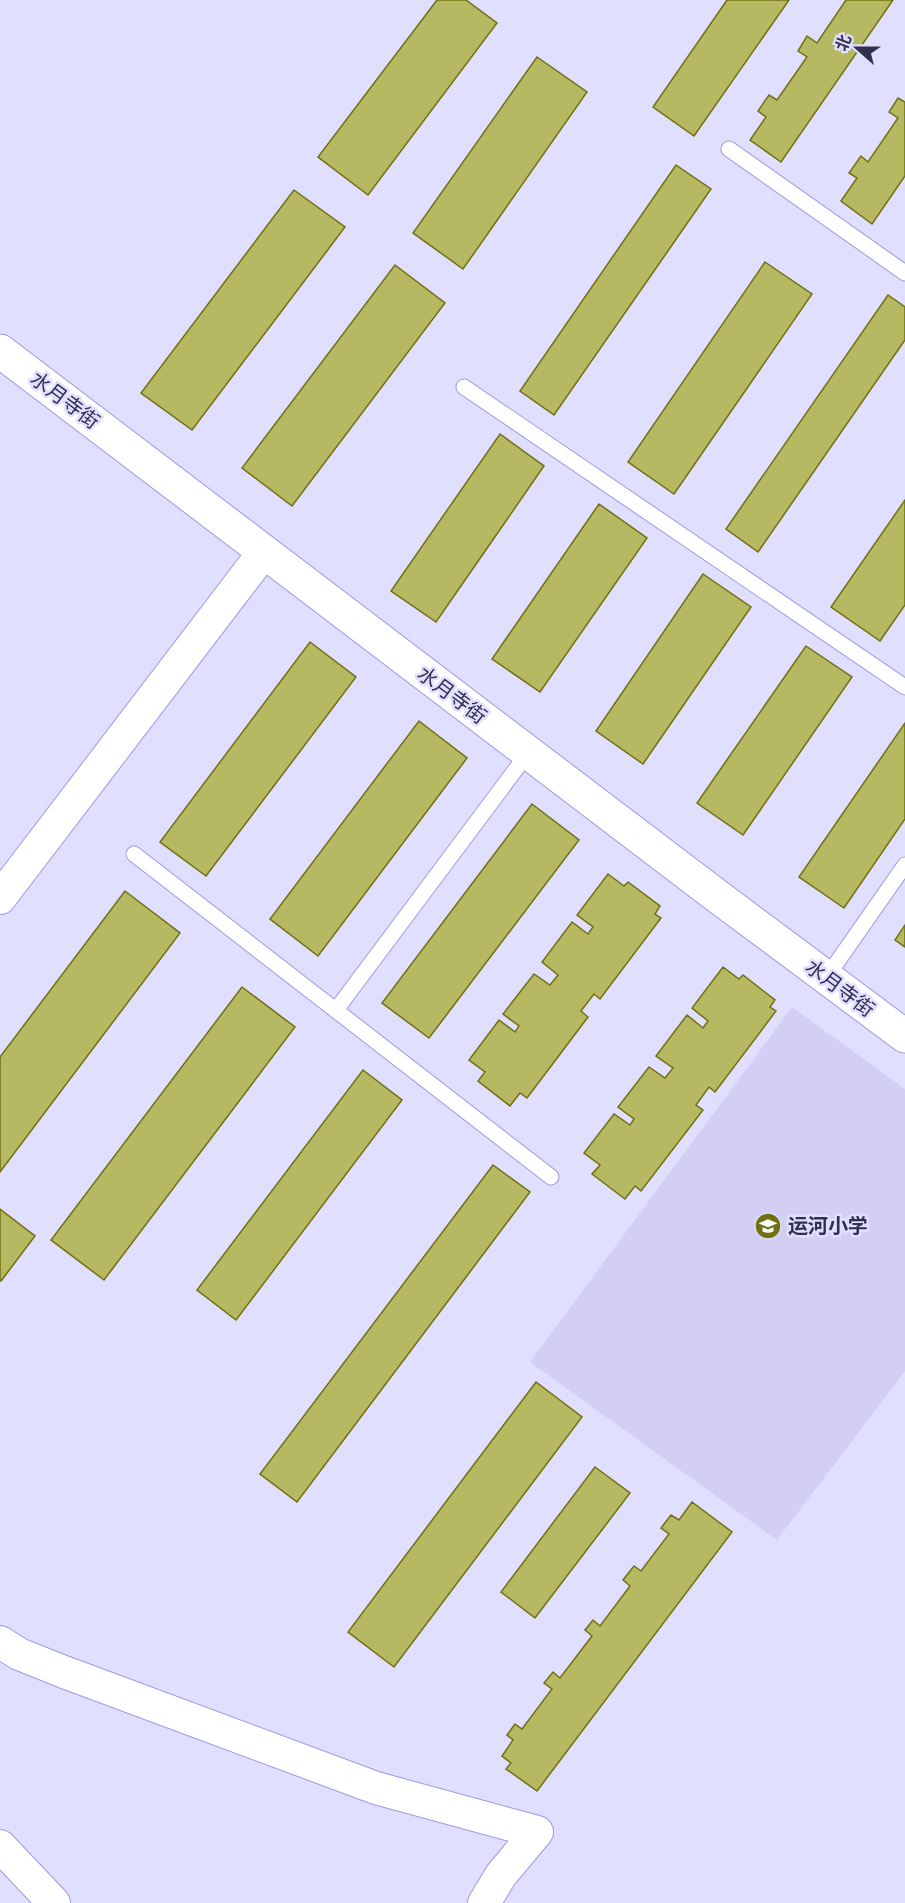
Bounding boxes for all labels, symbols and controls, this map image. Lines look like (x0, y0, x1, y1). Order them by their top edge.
north arrow (827, 18, 887, 78)
text: 北 (830, 31, 858, 55)
street label: 水月寺街 (23, 365, 105, 437)
street label: 水月寺街 (410, 660, 492, 732)
street label: 水月寺街 (798, 953, 880, 1025)
school or university icon: 运河小学 (753, 1211, 783, 1241)
place label: 运河小学 (788, 1212, 868, 1242)

